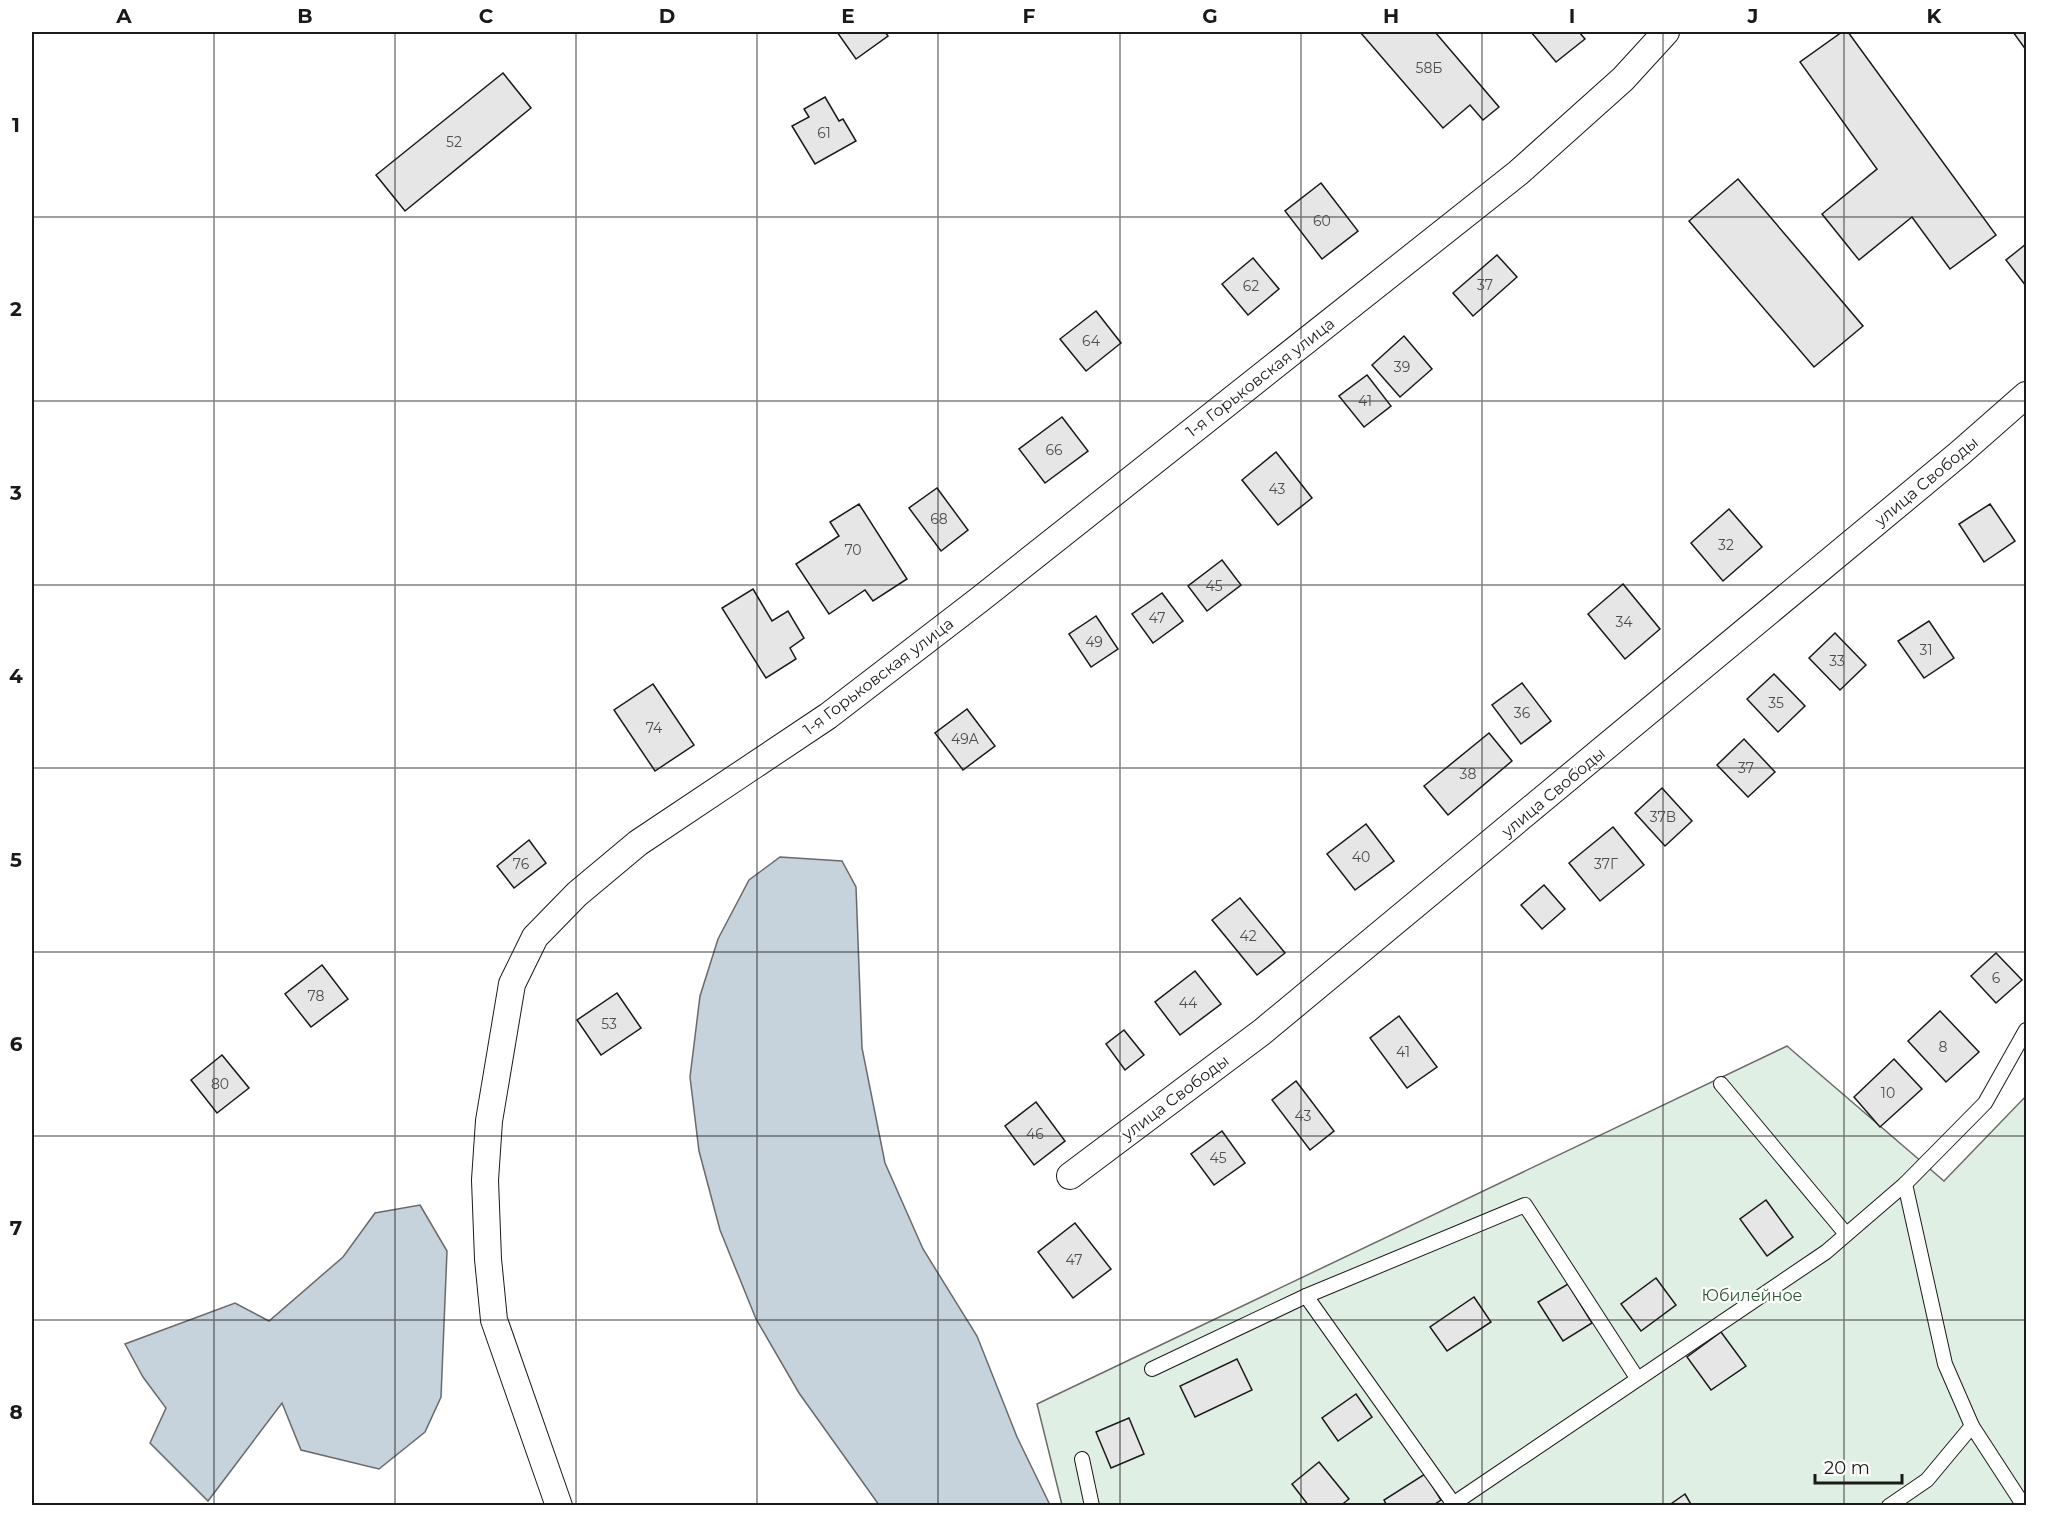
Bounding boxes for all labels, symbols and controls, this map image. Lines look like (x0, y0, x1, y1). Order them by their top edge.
text: A (115, 4, 132, 28)
text: B (297, 4, 313, 28)
text: C (479, 4, 494, 28)
text: D (659, 4, 675, 28)
text: E (841, 4, 855, 28)
text: F (1023, 4, 1036, 28)
text: G (1202, 4, 1218, 28)
text: H (1383, 4, 1399, 28)
text: I (1569, 4, 1575, 28)
text: J (1747, 4, 1758, 28)
text: K (1927, 4, 1943, 28)
house number: 58Б (1415, 59, 1443, 77)
text: 1 (12, 113, 20, 137)
house number: 61 (817, 124, 831, 142)
house number: 52 (446, 133, 462, 151)
house number: 60 (1313, 212, 1331, 230)
house number: 37 (1477, 276, 1493, 294)
house number: 62 (1243, 277, 1259, 295)
text: 2 (10, 297, 22, 321)
street label: 1-я Горьковская улица (1182, 314, 1338, 441)
house number: 64 (1082, 332, 1101, 350)
house number: 39 (1394, 358, 1410, 376)
house number: 41 (1358, 392, 1372, 410)
street label: улица Свободы (1870, 433, 1982, 531)
house number: 66 (1045, 441, 1063, 459)
house number: 43 (1269, 480, 1286, 498)
text: 3 (9, 481, 22, 505)
house number: 68 (930, 510, 948, 528)
house number: 32 (1718, 536, 1734, 554)
house number: 70 (844, 541, 862, 559)
house number: 45 (1205, 577, 1223, 595)
house number: 47 (1149, 609, 1165, 627)
house number: 34 (1615, 613, 1633, 631)
street label: 1-я Горьковская улица (799, 614, 957, 739)
house number: 49 (1085, 633, 1103, 651)
house number: 31 (1920, 641, 1932, 659)
house number: 33 (1829, 652, 1845, 670)
text: 4 (9, 664, 23, 688)
house number: 35 (1768, 694, 1784, 712)
house number: 36 (1514, 704, 1531, 722)
house number: 74 (646, 719, 663, 737)
house number: 49А (951, 730, 980, 748)
street label: улица Свободы (1497, 744, 1609, 842)
house number: 37 (1738, 759, 1754, 777)
house number: 38 (1460, 765, 1476, 783)
house number: 37В (1650, 808, 1676, 826)
text: 5 (10, 848, 22, 872)
house number: 40 (1352, 848, 1370, 866)
house number: 76 (513, 855, 530, 873)
house number: 37Г (1594, 855, 1618, 873)
house number: 42 (1239, 927, 1257, 945)
house number: 6 (1992, 969, 2001, 987)
house number: 78 (308, 987, 325, 1005)
house number: 44 (1179, 994, 1198, 1012)
house number: 53 (601, 1015, 617, 1033)
text: 6 (10, 1032, 23, 1056)
house number: 8 (1939, 1038, 1948, 1056)
house number: 41 (1396, 1043, 1410, 1061)
street label: улица Свободы (1117, 1051, 1233, 1144)
house number: 80 (211, 1075, 229, 1093)
house number: 10 (1881, 1084, 1895, 1102)
house number: 43 (1295, 1107, 1312, 1125)
house number: 46 (1026, 1125, 1044, 1143)
house number: 45 (1209, 1149, 1227, 1167)
text: 7 (10, 1216, 22, 1240)
house number: 47 (1066, 1251, 1082, 1269)
park label: Юбилейное (1702, 1286, 1802, 1305)
text: 8 (9, 1400, 23, 1424)
scale bar (1815, 1447, 1902, 1485)
text: 20 m (1824, 1457, 1870, 1479)

